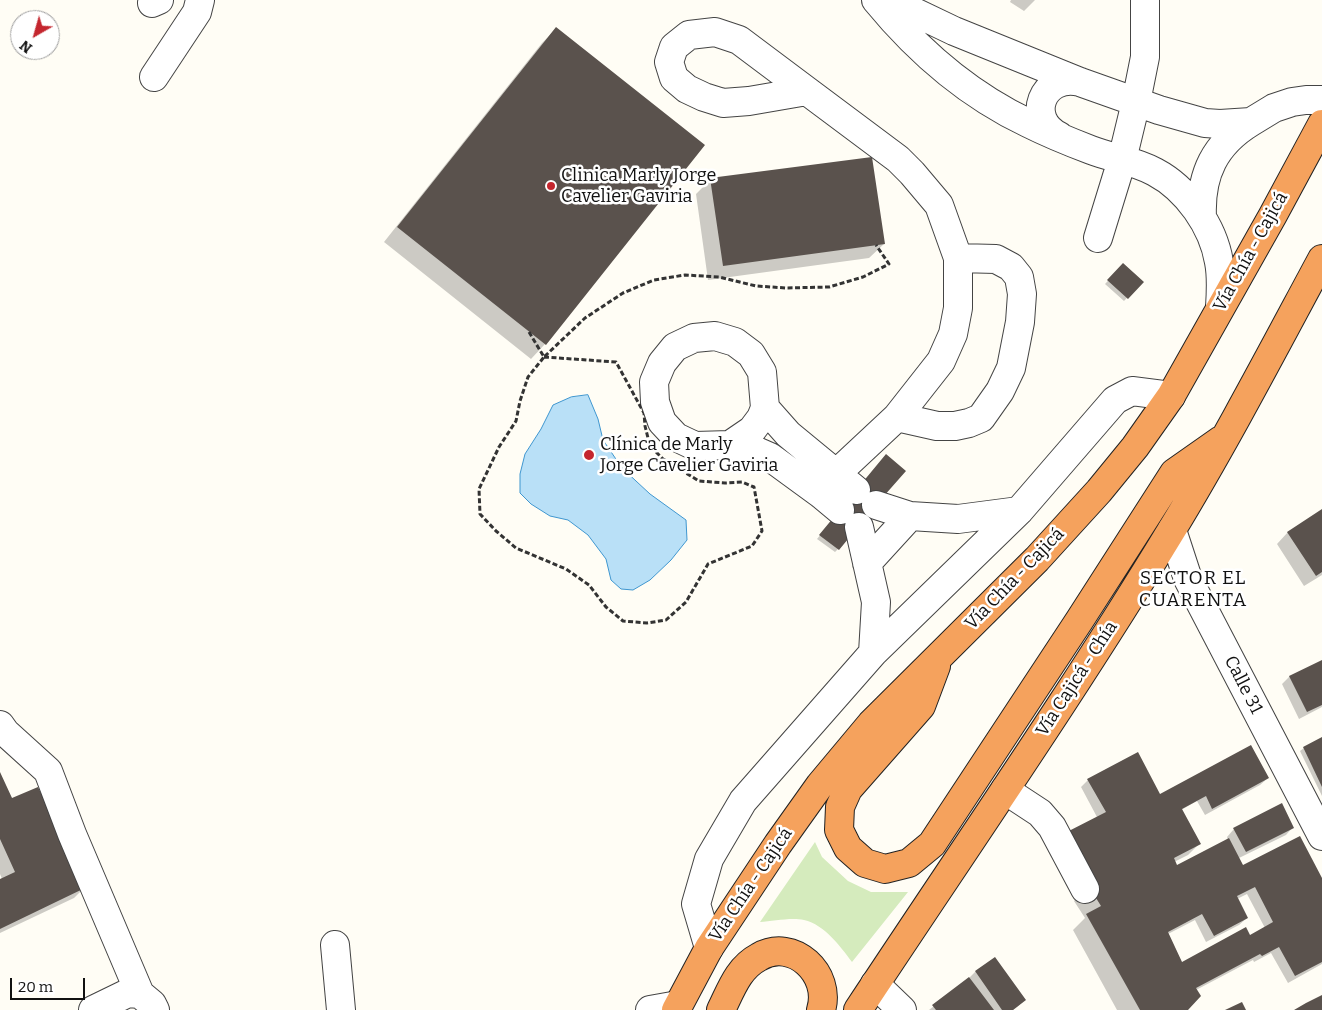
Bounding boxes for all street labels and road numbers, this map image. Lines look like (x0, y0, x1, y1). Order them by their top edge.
street label: Vía Chía - Cajicá (1209, 188, 1293, 316)
street label: Vía Chía - Cajicá (961, 524, 1069, 634)
street label: Vía Cajicá - Chía (1032, 617, 1122, 741)
street label: Calle 31 (1219, 652, 1267, 718)
street label: Vía Chía - Cajicá (705, 824, 797, 946)

